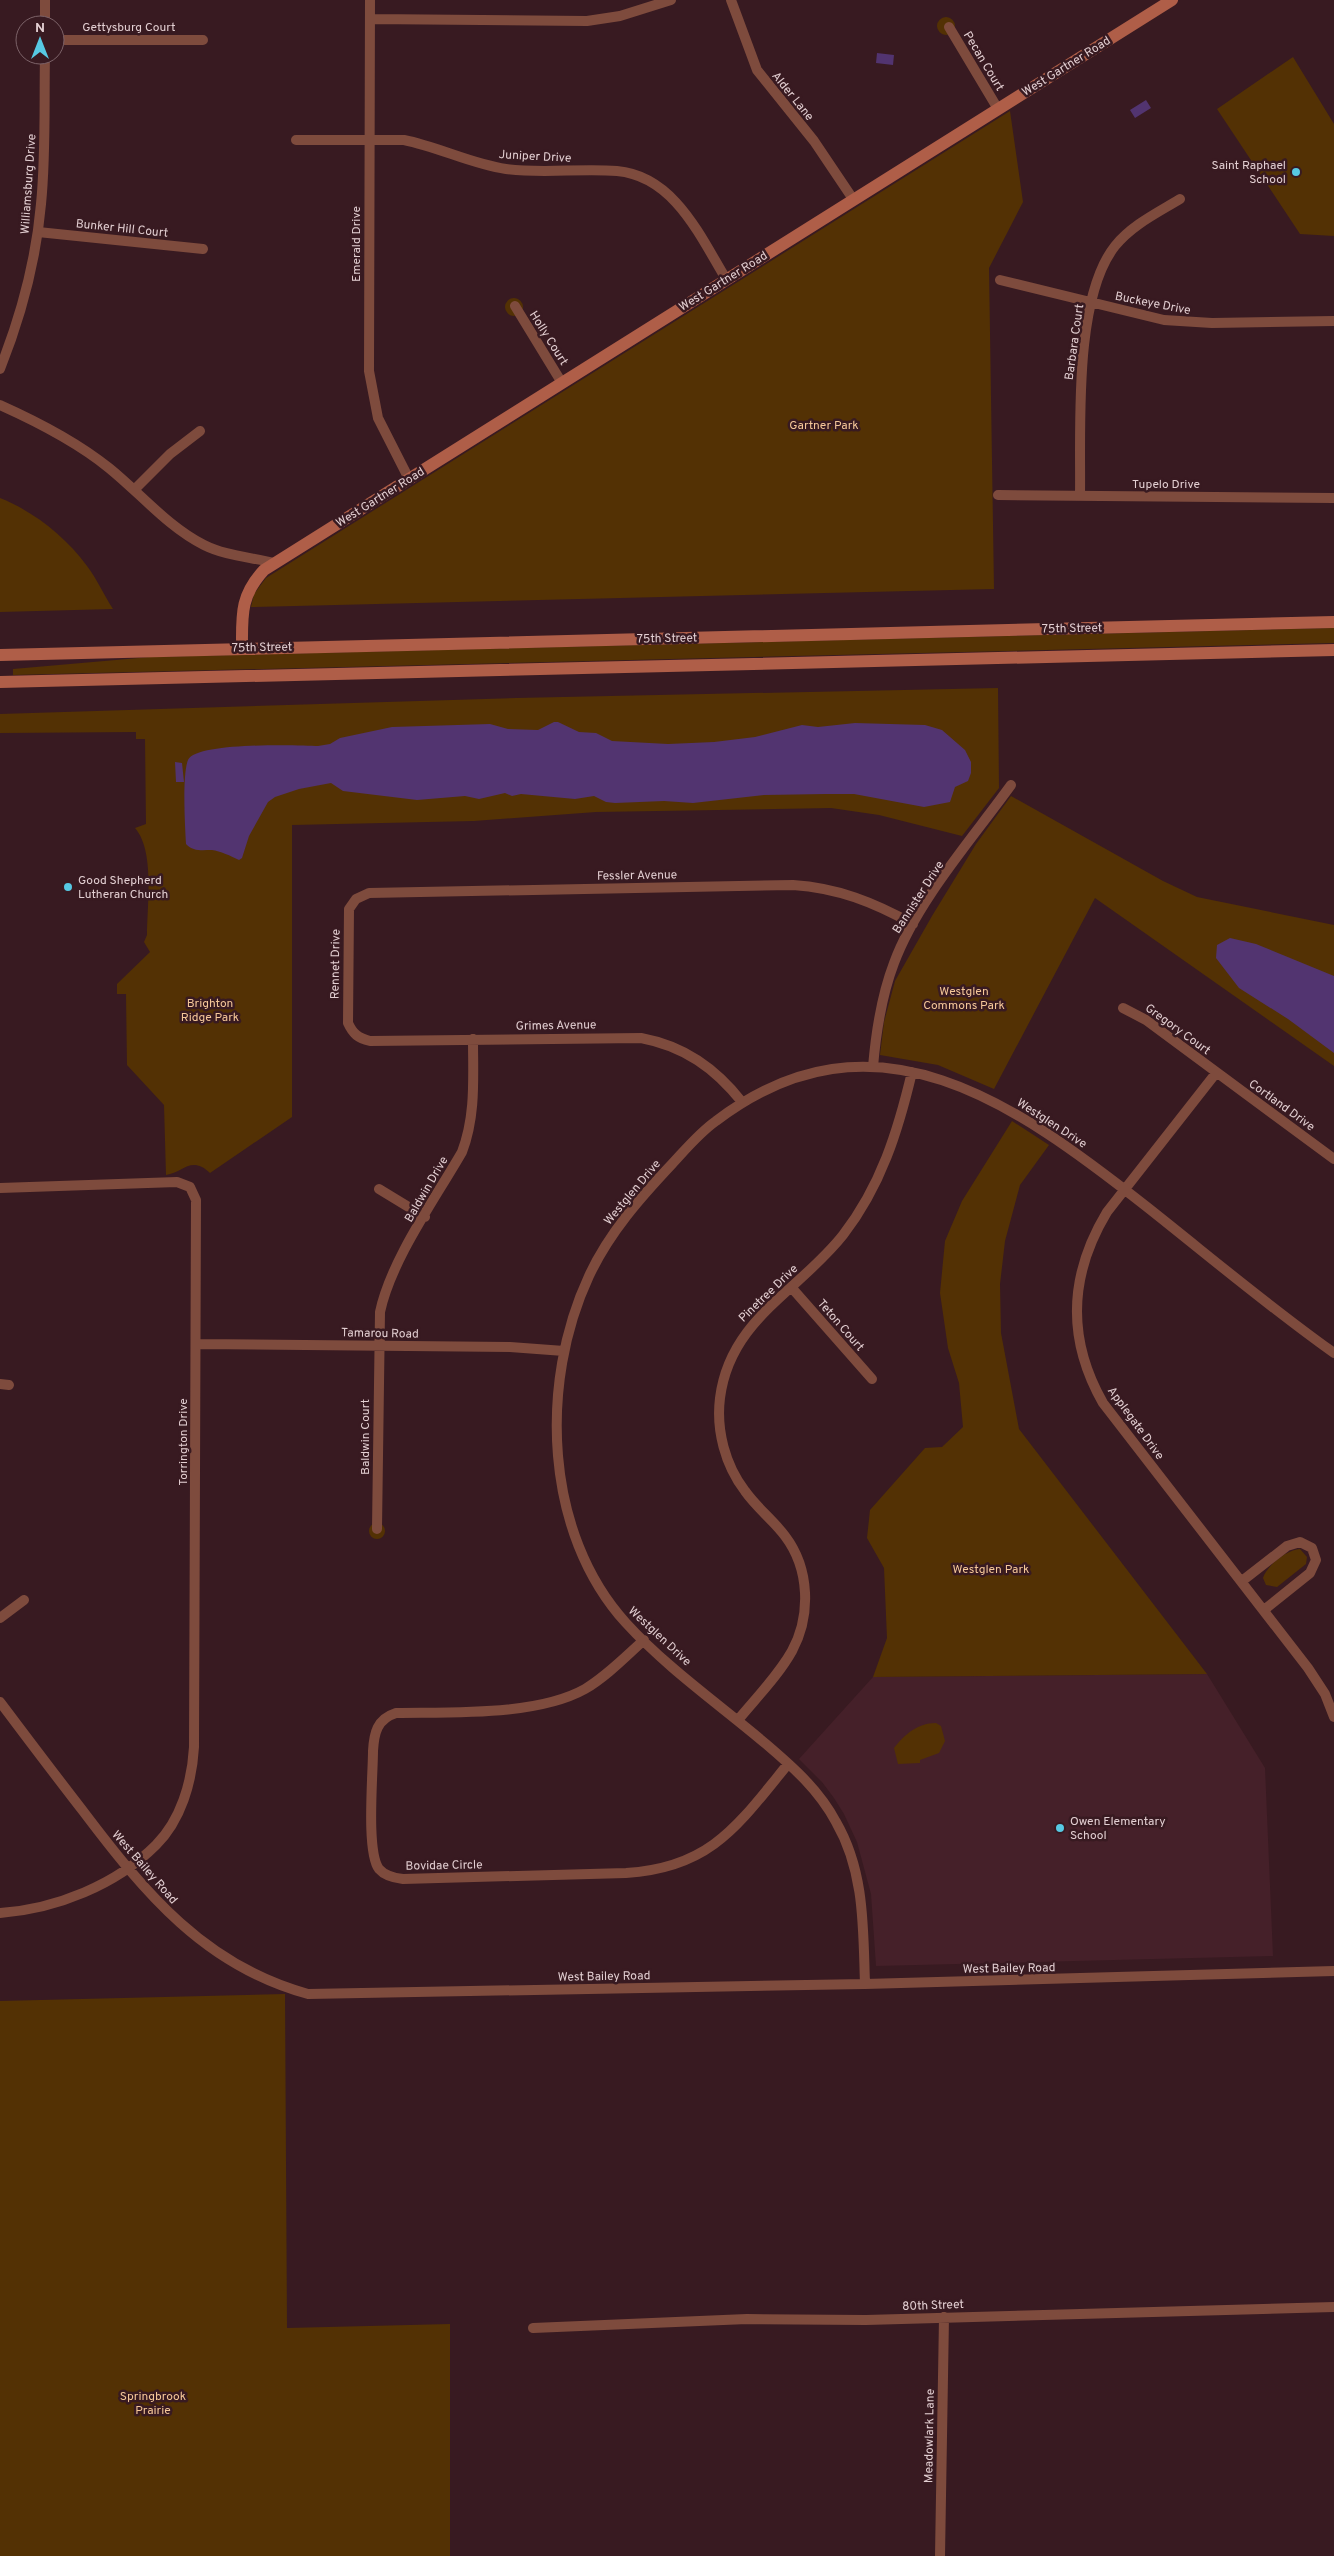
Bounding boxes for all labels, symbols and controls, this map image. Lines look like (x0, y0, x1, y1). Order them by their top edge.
north arrow (15, 15, 65, 65)
text: N (35, 20, 45, 37)
street label: Gettysburg Court (82, 20, 176, 36)
street label: Pecan Court (959, 29, 1007, 94)
street label: West Gartner Road (1019, 33, 1114, 101)
street label: Alder Lane (768, 69, 817, 124)
street label: Williamsburg Drive (18, 133, 40, 235)
street label: Juniper Drive (498, 147, 572, 167)
place label: Saint Raphael School (1212, 158, 1286, 188)
marker: Saint Raphael School (1290, 166, 1302, 178)
street label: Emerald Drive (349, 206, 365, 282)
street label: Bunker Hill Court (75, 216, 169, 242)
street label: West Gartner Road (676, 248, 771, 316)
street label: Buckeye Drive (1114, 289, 1192, 319)
street label: Barbara Court (1062, 303, 1088, 381)
street label: Holly Court (525, 308, 571, 369)
park label: Gartner Park (789, 418, 859, 434)
street label: West Gartner Road (333, 464, 428, 532)
street label: Tupelo Drive (1132, 477, 1200, 493)
street label: 75th Street (1042, 620, 1102, 638)
street label: 75th Street (637, 630, 697, 648)
street label: 75th Street (232, 639, 292, 657)
street label: Bannister Drive (889, 858, 948, 937)
street label: Fessler Avenue (597, 867, 677, 885)
place label: Good Shepherd Lutheran Church (78, 873, 168, 903)
marker: Good Shepherd Lutheran Church (62, 881, 74, 893)
street label: Rennet Drive (327, 929, 345, 999)
park label: Westglen Commons Park (923, 984, 1005, 1014)
park label: Brighton Ridge Park (181, 996, 239, 1026)
street label: Gregory Court (1141, 1001, 1213, 1059)
street label: Grimes Avenue (516, 1017, 596, 1035)
street label: Cortland Drive (1245, 1076, 1318, 1135)
street label: Westglen Drive (1013, 1095, 1090, 1152)
street label: Baldwin Drive (401, 1154, 452, 1225)
street label: Westglen Drive (601, 1157, 665, 1229)
street label: Pinetree Drive (736, 1261, 802, 1326)
street label: Teton Court (813, 1296, 867, 1355)
street label: Tamarou Road (341, 1325, 419, 1343)
street label: Applegate Drive (1103, 1384, 1167, 1463)
street label: Torrington Drive (176, 1398, 192, 1486)
street label: Baldwin Court (358, 1399, 374, 1475)
park label: Westglen Park (953, 1562, 1029, 1578)
street label: Westglen Drive (624, 1603, 694, 1670)
place label: Owen Elementary School (1070, 1814, 1166, 1844)
marker: Owen Elementary School (1054, 1822, 1066, 1834)
street label: West Bailey Road (108, 1827, 181, 1908)
street label: Bovidae Circle (405, 1857, 483, 1875)
street label: West Bailey Road (963, 1960, 1056, 1978)
street label: West Bailey Road (558, 1968, 651, 1986)
street label: 80th Street (902, 2297, 964, 2315)
park label: Springbrook Prairie (120, 2389, 186, 2419)
street label: Meadowlark Lane (921, 2389, 939, 2483)

